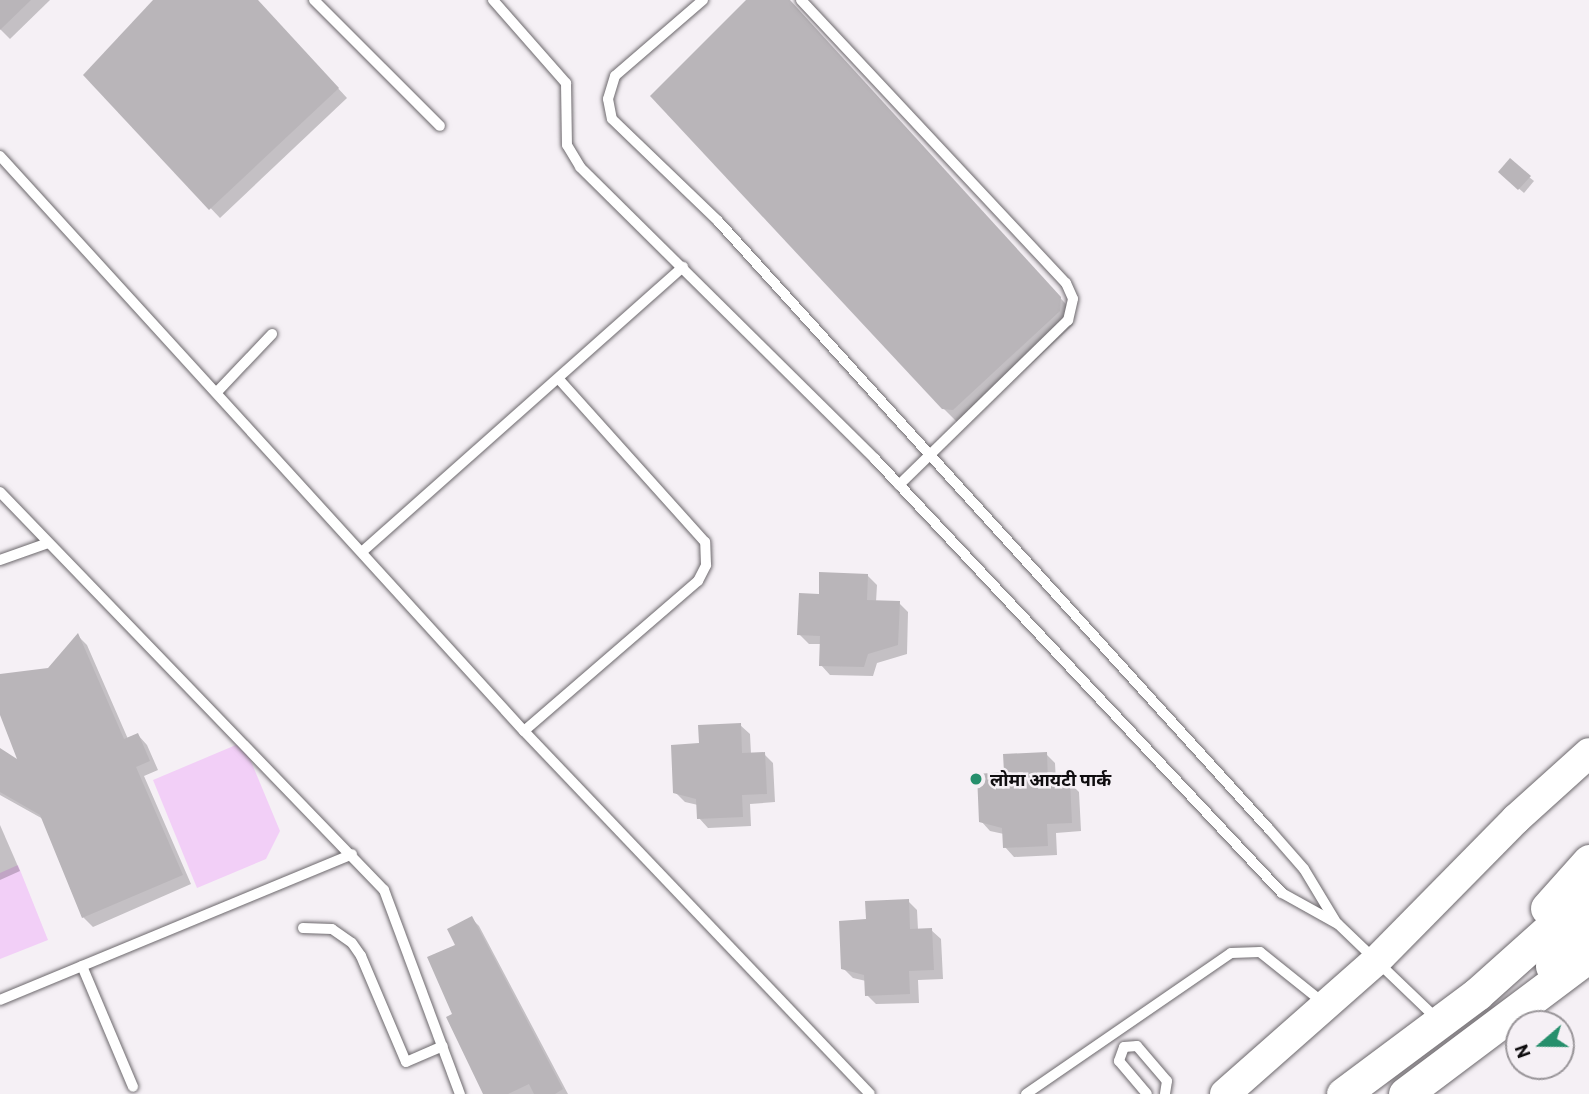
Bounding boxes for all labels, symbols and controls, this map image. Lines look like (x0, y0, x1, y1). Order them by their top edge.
place label: लोमा आयटी पार्क (990, 768, 1111, 790)
marker: लोमा आयटी पार्क (968, 771, 984, 787)
north arrow (1505, 1010, 1575, 1080)
text: N (1509, 1042, 1535, 1062)

